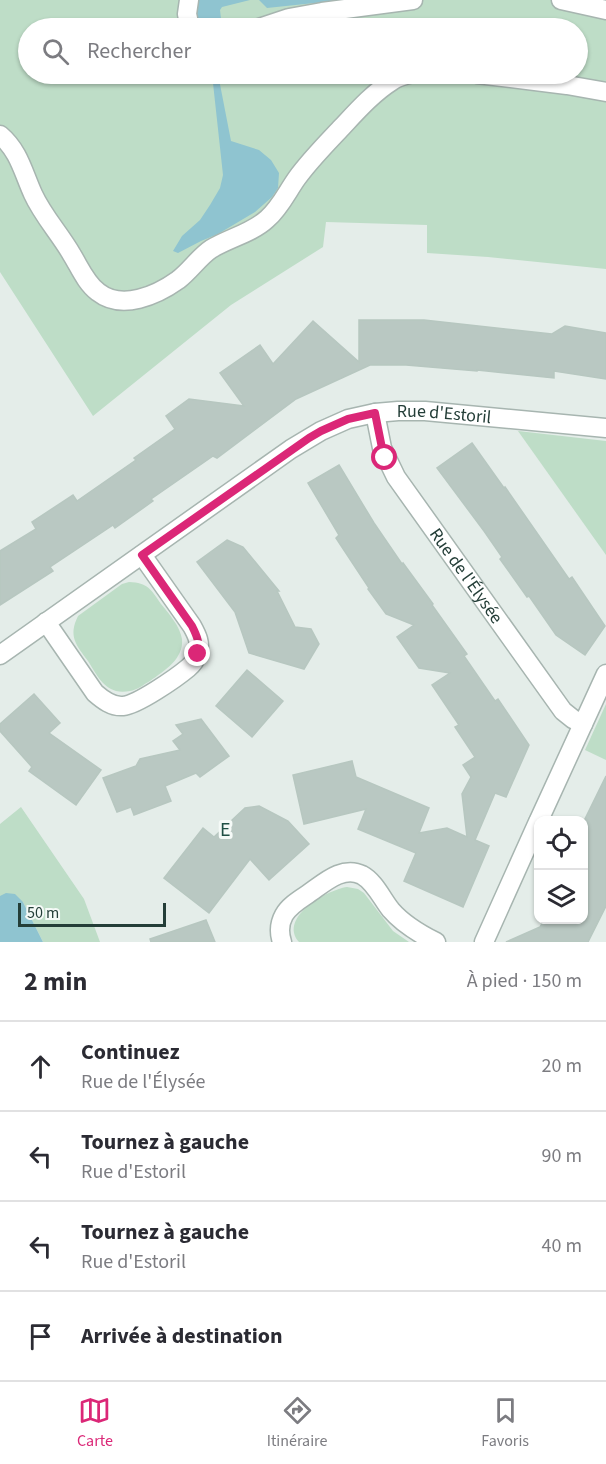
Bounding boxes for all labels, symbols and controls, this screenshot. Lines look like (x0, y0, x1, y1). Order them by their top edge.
search box (18, 18, 588, 84)
icon: search (39, 35, 72, 68)
text: Rechercher (87, 35, 191, 67)
street label: Rue d'Estoril (397, 399, 492, 430)
route start (371, 444, 397, 470)
street label: Rue de l'Élysée (424, 523, 509, 629)
route end (184, 640, 210, 666)
district label: E (220, 816, 232, 844)
map controls (534, 816, 588, 924)
button: locate (534, 816, 588, 870)
button: layers (534, 870, 588, 924)
scale bar (18, 900, 166, 928)
text: 50 m (27, 902, 59, 924)
text: 2 min (24, 963, 87, 1000)
text: À pied · 150 m (467, 967, 582, 995)
text: Continuez (81, 1036, 180, 1068)
icon: ahead (24, 1050, 57, 1083)
text: 20 m (542, 1052, 582, 1080)
text: Rue de l'Élysée (81, 1068, 205, 1096)
text: Tournez à gauche (81, 1126, 249, 1158)
icon: left (24, 1140, 57, 1173)
text: 90 m (542, 1142, 582, 1170)
text: Rue d'Estoril (81, 1158, 186, 1186)
text: Tournez à gauche (81, 1216, 249, 1248)
icon: left (24, 1230, 57, 1263)
text: 40 m (542, 1232, 582, 1260)
text: Rue d'Estoril (81, 1248, 186, 1276)
icon: arrive (24, 1320, 57, 1353)
text: Arrivée à destination (81, 1320, 283, 1352)
tab: Carte (77, 1394, 113, 1452)
tab: Itinéraire (267, 1394, 327, 1452)
tab: Favoris (481, 1394, 529, 1452)

